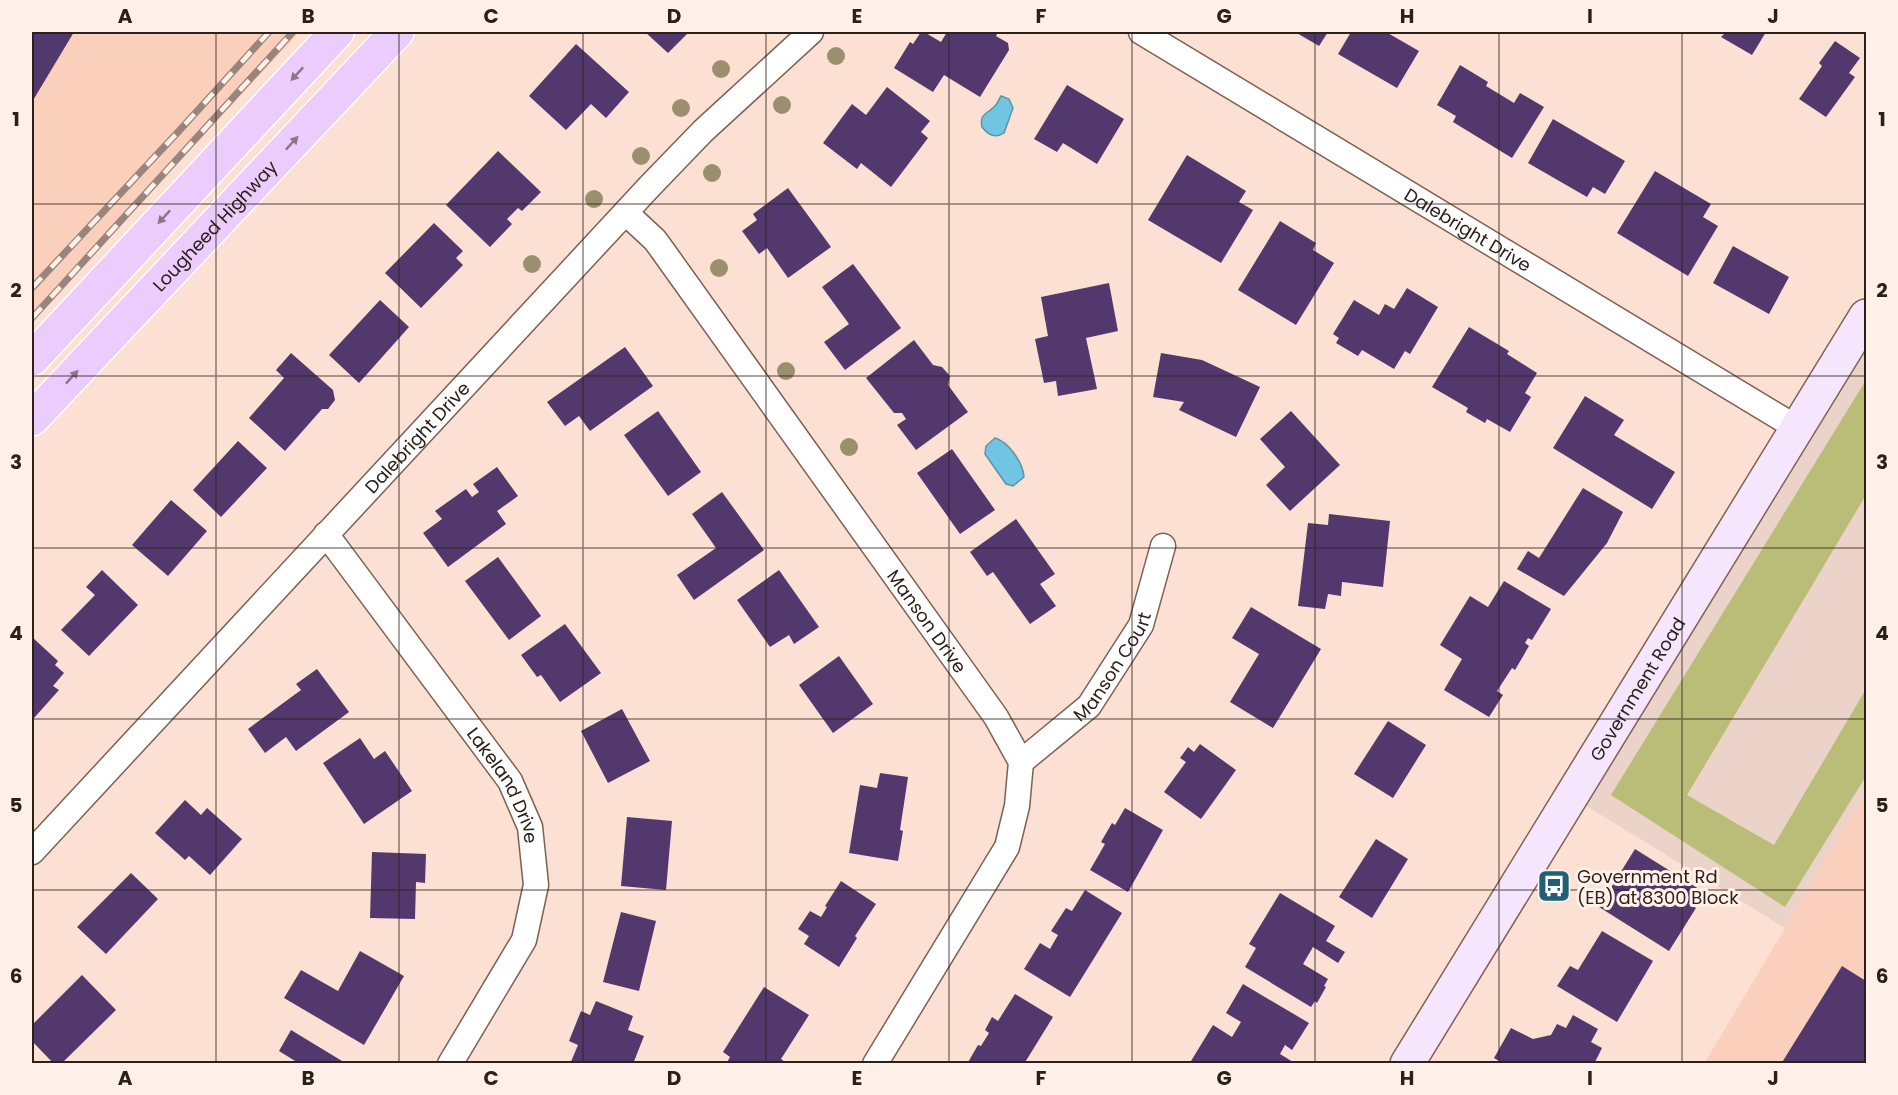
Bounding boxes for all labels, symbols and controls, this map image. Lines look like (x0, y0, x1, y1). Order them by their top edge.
text: A (118, 2, 133, 30)
text: B (301, 2, 315, 30)
text: C (483, 2, 499, 30)
text: D (667, 2, 681, 30)
text: E (852, 2, 862, 30)
text: F (1036, 2, 1047, 30)
text: G (1216, 2, 1232, 30)
text: H (1400, 2, 1414, 30)
text: I (1587, 2, 1593, 30)
text: J (1767, 2, 1779, 30)
one-way arrow (290, 67, 304, 82)
text: 1 (12, 105, 20, 133)
text: 1 (1878, 105, 1886, 133)
one-way arrow (285, 136, 299, 151)
street label: Lougheed Highway (147, 155, 282, 296)
street label: Dalebright Drive (1400, 181, 1536, 277)
one-way arrow (158, 209, 171, 224)
text: 2 (10, 276, 22, 304)
text: 2 (1876, 276, 1888, 304)
one-way arrow (64, 370, 78, 384)
street label: Dalebright Drive (359, 376, 475, 498)
text: 3 (10, 448, 22, 476)
text: 3 (1876, 448, 1888, 476)
street label: Manson Drive (882, 564, 973, 678)
street label: Manson Court (1068, 609, 1157, 727)
street label: Government Road (1583, 612, 1691, 766)
text: 4 (9, 619, 23, 647)
text: 4 (1875, 619, 1889, 647)
street label: Lakeland Drive (462, 722, 544, 844)
text: 5 (10, 791, 23, 819)
text: 5 (1876, 791, 1889, 819)
place label: Government Rd (EB) at 8300 Block (1577, 864, 1739, 910)
bus stop icon: Government Rd (EB) at 8300 Block (1536, 868, 1572, 904)
text: 6 (10, 962, 22, 990)
text: 6 (1876, 962, 1888, 990)
text: A (118, 1064, 133, 1092)
text: B (301, 1064, 315, 1092)
text: C (483, 1064, 499, 1092)
text: D (667, 1064, 681, 1092)
text: E (852, 1064, 862, 1092)
text: F (1036, 1064, 1047, 1092)
text: G (1216, 1064, 1232, 1092)
text: H (1400, 1064, 1414, 1092)
text: I (1587, 1064, 1593, 1092)
text: J (1767, 1064, 1779, 1092)

